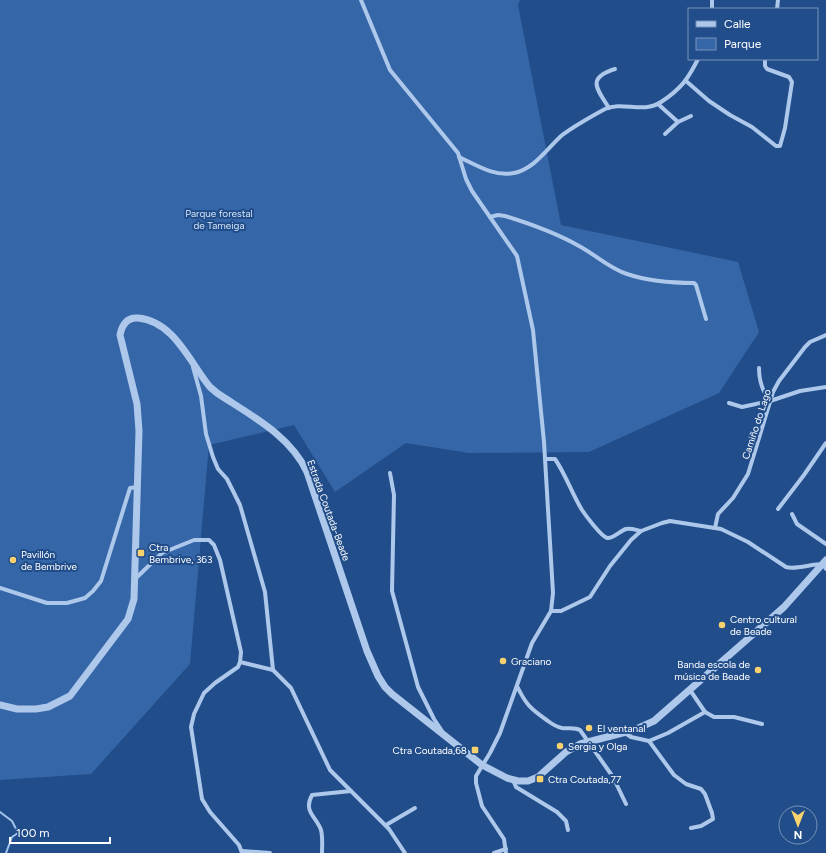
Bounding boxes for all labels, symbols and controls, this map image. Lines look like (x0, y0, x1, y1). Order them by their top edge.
legend (688, 8, 818, 60)
text: Calle (724, 17, 751, 31)
text: Parque (724, 37, 762, 51)
park label: Parque forestal de Tameiga (185, 207, 253, 232)
street label: Camiño do Lago (739, 387, 774, 461)
street label: Estrada Coutada-Beade (304, 458, 353, 563)
place label: Ctra Bembrive, 363 (149, 541, 212, 566)
place label: Pavillón de Bembrive (21, 548, 78, 573)
marker: Ctra Bembrive, 363 (136, 548, 146, 558)
marker: Pavillón de Bembrive (8, 555, 18, 565)
place label: Centro cultural de Beade (730, 613, 797, 638)
marker: Centro cultural de Beade (717, 620, 727, 630)
place label: Graciano (511, 655, 551, 668)
marker: Graciano (498, 656, 508, 666)
place label: Banda escola de música de Beade (674, 658, 751, 683)
marker: Banda escola de música de Beade (753, 665, 763, 675)
place label: El ventanal (597, 722, 645, 735)
marker: El ventanal (584, 723, 594, 733)
place label: Sergia y Olga (568, 740, 627, 753)
marker: Sergia y Olga (555, 741, 565, 751)
place label: Ctra Coutada,68 (393, 744, 467, 757)
marker: Ctra Coutada,68 (470, 745, 480, 755)
place label: Ctra Coutada,77 (548, 773, 622, 786)
marker: Ctra Coutada,77 (535, 774, 545, 784)
north arrow (778, 805, 818, 845)
scale bar (10, 819, 110, 845)
text: 100 m (16, 826, 50, 840)
text: N (794, 828, 802, 841)

